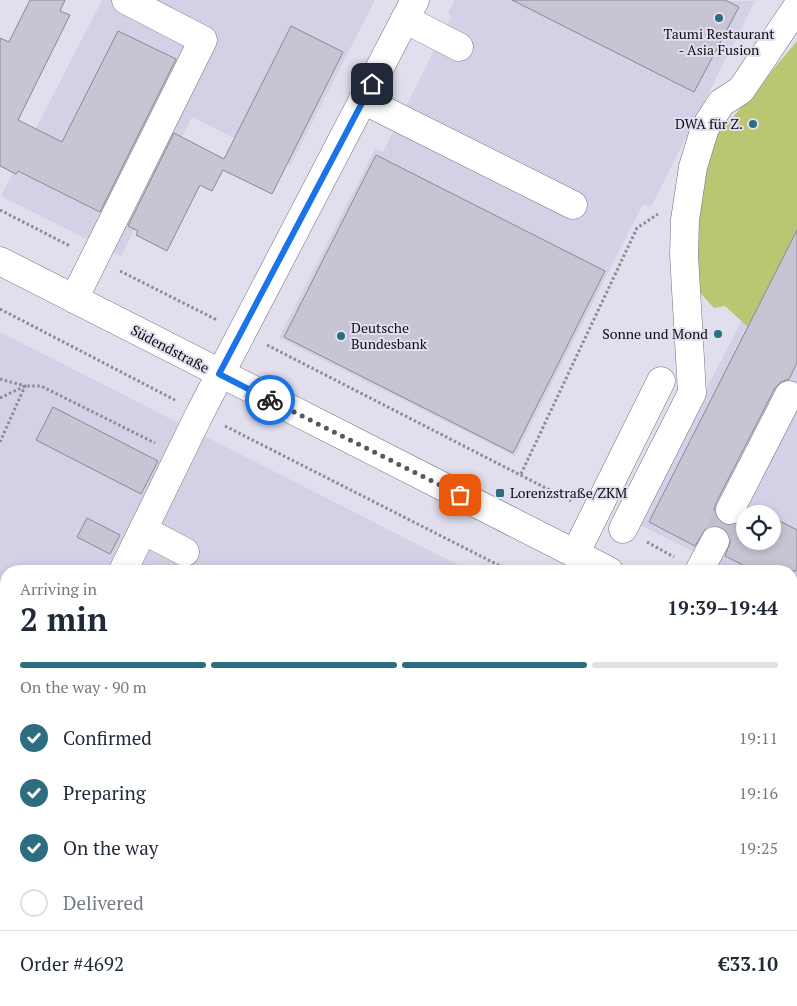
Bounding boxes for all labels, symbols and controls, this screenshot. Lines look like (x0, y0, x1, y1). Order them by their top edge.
marker: Taumi Restaurant - Asia Fusion (713, 12, 725, 24)
place label: Taumi Restaurant - Asia Fusion (663, 24, 775, 59)
pin (351, 63, 393, 105)
icon: home (358, 70, 386, 98)
place label: DWA für Z. (675, 114, 743, 133)
marker: DWA für Z. (747, 118, 759, 130)
place label: Deutsche Bundesbank (351, 318, 428, 353)
street label: Südendstraße (128, 320, 213, 377)
place label: Sonne und Mond (602, 324, 708, 343)
marker: Sonne und Mond (712, 328, 724, 340)
marker: Deutsche Bundesbank (335, 330, 347, 342)
courier (245, 375, 295, 425)
icon: bike (256, 386, 284, 414)
pin (439, 474, 481, 516)
icon: bag (446, 481, 474, 509)
place label: Lorenzstraße/ZKM (510, 483, 627, 502)
marker: Lorenzstraße/ZKM (494, 487, 506, 499)
map controls (736, 505, 781, 550)
button: locate (736, 505, 781, 550)
text: Arriving in (20, 578, 97, 600)
text: 19:39–19:44 (667, 595, 778, 620)
text: 2 min (20, 598, 108, 640)
text: On the way · 90 m (20, 676, 147, 698)
icon: check (20, 724, 48, 752)
text: Confirmed (63, 725, 152, 750)
text: 19:11 (739, 727, 778, 749)
icon: check (20, 779, 48, 807)
text: Preparing (63, 780, 146, 805)
text: 19:16 (739, 782, 778, 804)
icon: check (20, 834, 48, 862)
text: On the way (63, 835, 158, 860)
text: 19:25 (739, 837, 778, 859)
text: Delivered (63, 890, 144, 915)
text: Order #4692 (20, 951, 124, 976)
text: €33.10 (719, 951, 778, 976)

